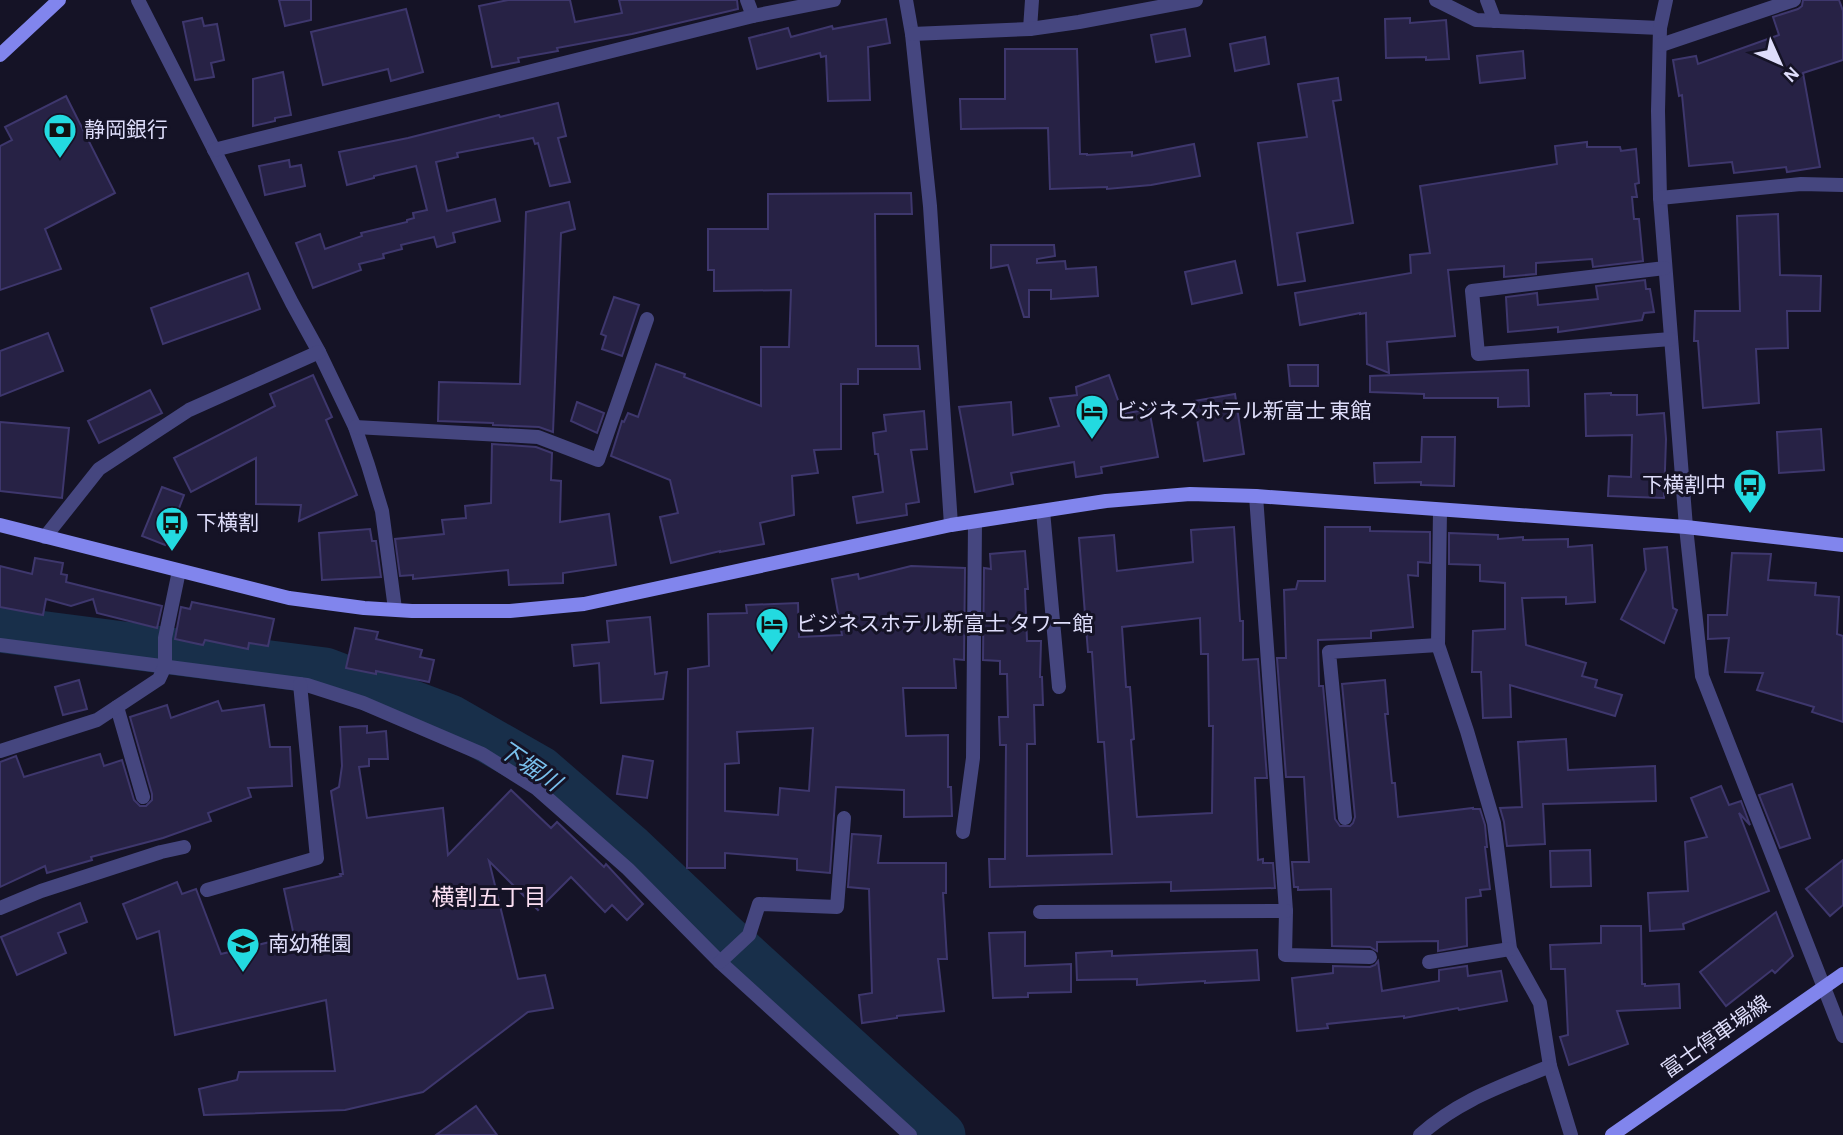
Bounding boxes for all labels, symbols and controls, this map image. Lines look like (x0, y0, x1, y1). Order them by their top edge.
north arrow (1745, 28, 1815, 98)
text: N (1780, 63, 1802, 85)
bank icon: 静岡銀行 (41, 111, 79, 160)
place label: 静岡銀行 (84, 119, 168, 141)
hotel icon: ビジネスホテル新富士 東館 (1073, 392, 1111, 441)
place label: ビジネスホテル新富士 東館 (1116, 400, 1371, 422)
bus stop icon: 下横割中 (1731, 466, 1769, 515)
place label: 下横割中 (1642, 474, 1726, 496)
bus stop icon: 下横割 (153, 504, 191, 553)
place label: 下横割 (196, 512, 259, 534)
hotel icon: ビジネスホテル新富士 タワー館 (753, 605, 791, 654)
place label: ビジネスホテル新富士 タワー館 (796, 613, 1093, 635)
water label: 下堀川 (494, 737, 568, 798)
district label: 横割五丁目 (432, 885, 547, 910)
school or university icon: 南幼稚園 (224, 925, 262, 974)
place label: 南幼稚園 (268, 933, 352, 955)
street label: 富士停車場線 (1658, 991, 1774, 1082)

